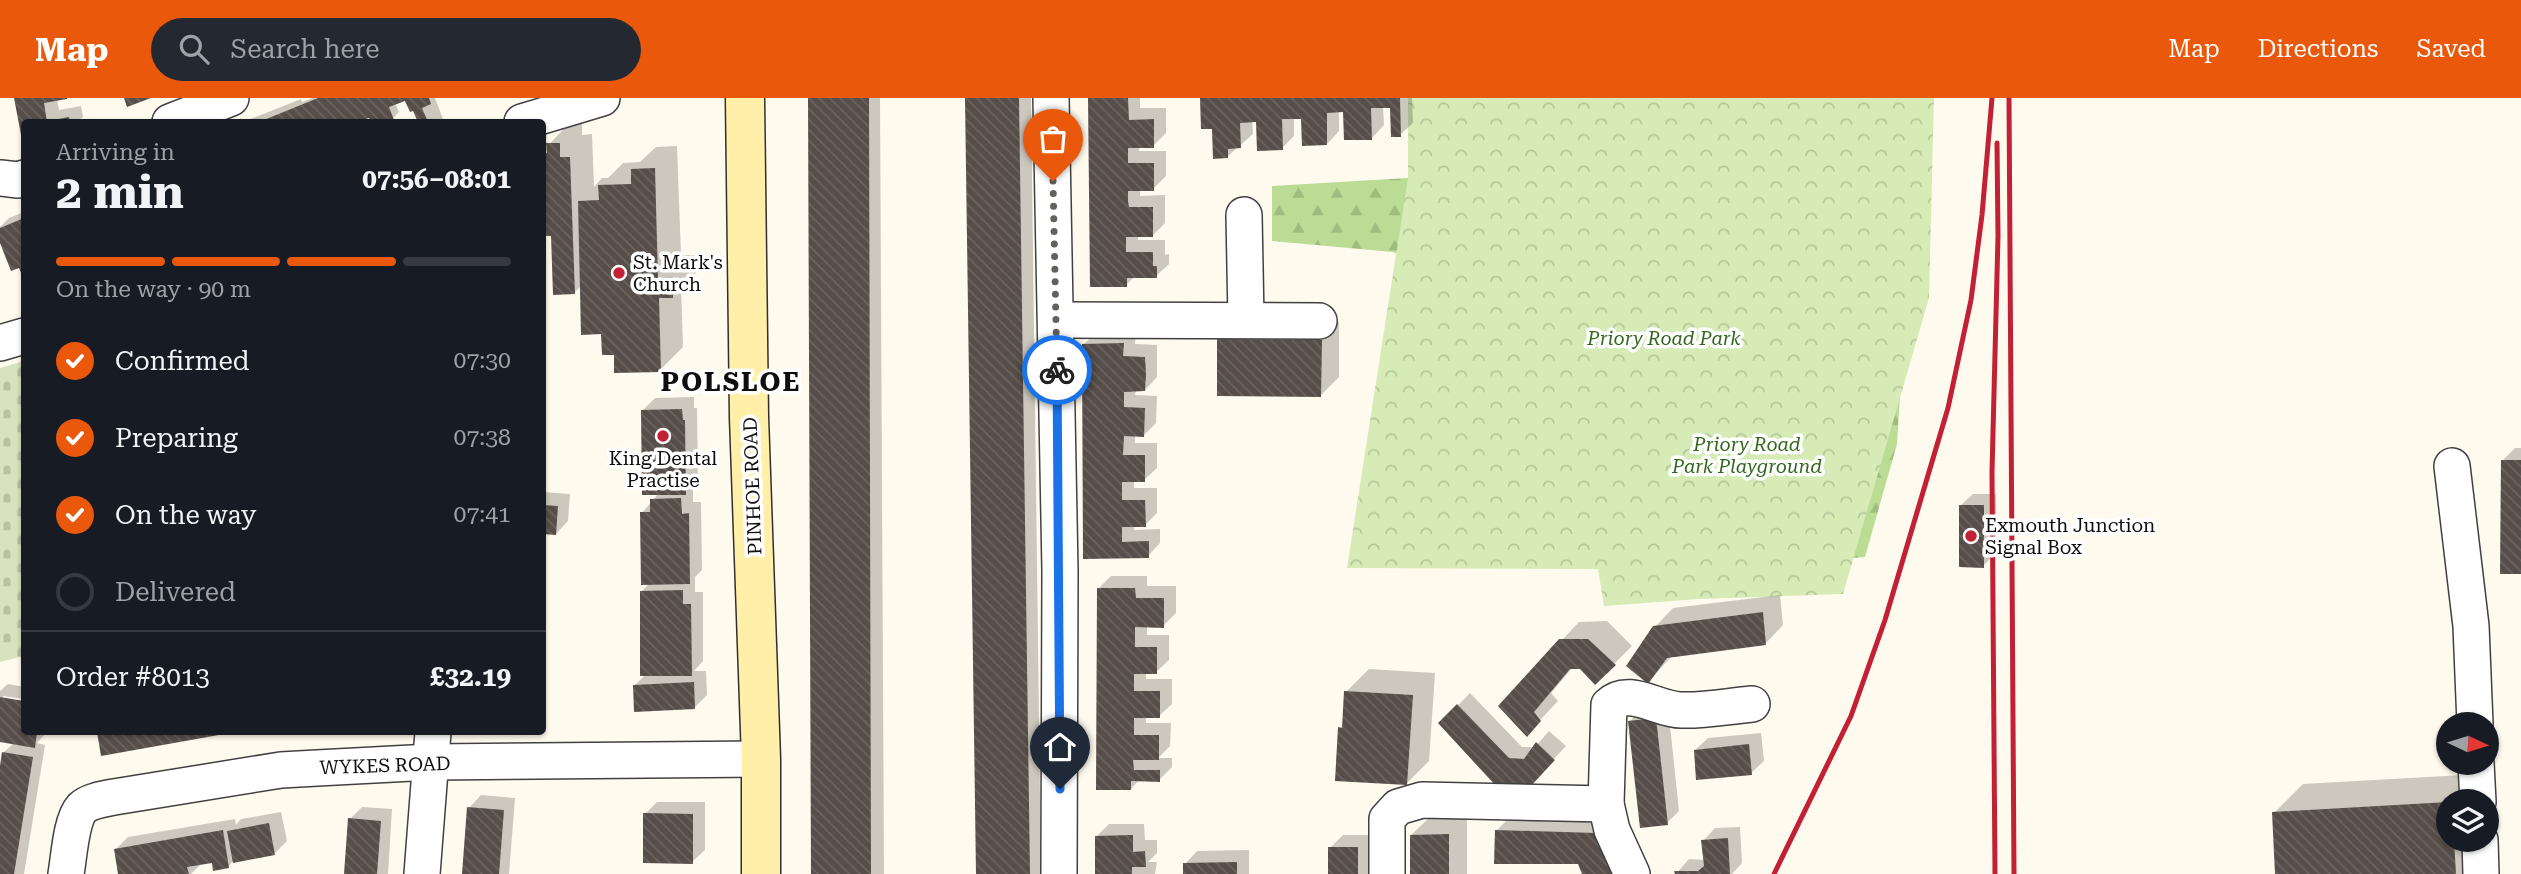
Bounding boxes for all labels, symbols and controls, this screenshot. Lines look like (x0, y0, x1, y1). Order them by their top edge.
search box (151, 18, 641, 81)
text: Map (35, 30, 109, 69)
icon: search (175, 30, 213, 68)
text: Search here (231, 34, 380, 64)
text: Map (2168, 35, 2220, 63)
text: Directions (2258, 35, 2378, 63)
text: Saved (2416, 35, 2486, 63)
pin (1023, 109, 1083, 181)
icon: bag (1034, 120, 1072, 158)
text: Arriving in (56, 139, 175, 166)
text: 07:56–08:01 (362, 164, 511, 194)
text: 2 min (56, 165, 184, 219)
place label: St. Mark's Church (633, 251, 723, 296)
marker: St. Mark's Church (611, 265, 627, 281)
text: On the way · 90 m (56, 276, 251, 303)
park label: Priory Road Park (1586, 327, 1741, 350)
courier (1022, 335, 1092, 405)
icon: check (56, 342, 94, 380)
text: Confirmed (115, 346, 250, 376)
text: 07:30 (454, 347, 511, 374)
icon: bike (1038, 351, 1076, 389)
district label: POLSLOE (661, 367, 801, 397)
street label: PINHOE ROAD (739, 417, 766, 555)
icon: check (56, 419, 94, 457)
text: Preparing (115, 423, 238, 453)
text: 07:38 (454, 424, 511, 451)
marker: King Dental Practise (655, 428, 671, 444)
park label: Priory Road Park Playground (1671, 433, 1822, 478)
place label: King Dental Practise (609, 447, 717, 492)
icon: check (56, 496, 94, 534)
text: On the way (115, 500, 256, 530)
text: 07:41 (454, 501, 511, 528)
place label: Exmouth Junction Signal Box (1985, 514, 2155, 559)
marker: Exmouth Junction Signal Box (1963, 528, 1979, 544)
text: Delivered (115, 577, 236, 607)
text: Order #8013 (56, 662, 210, 692)
text: £32.19 (430, 662, 511, 692)
north arrow (2436, 712, 2499, 775)
map controls (2436, 712, 2499, 852)
pin (1030, 717, 1090, 789)
icon: home (1041, 728, 1079, 766)
street label: WYKES ROAD (319, 752, 451, 779)
button: layers (2436, 789, 2499, 852)

